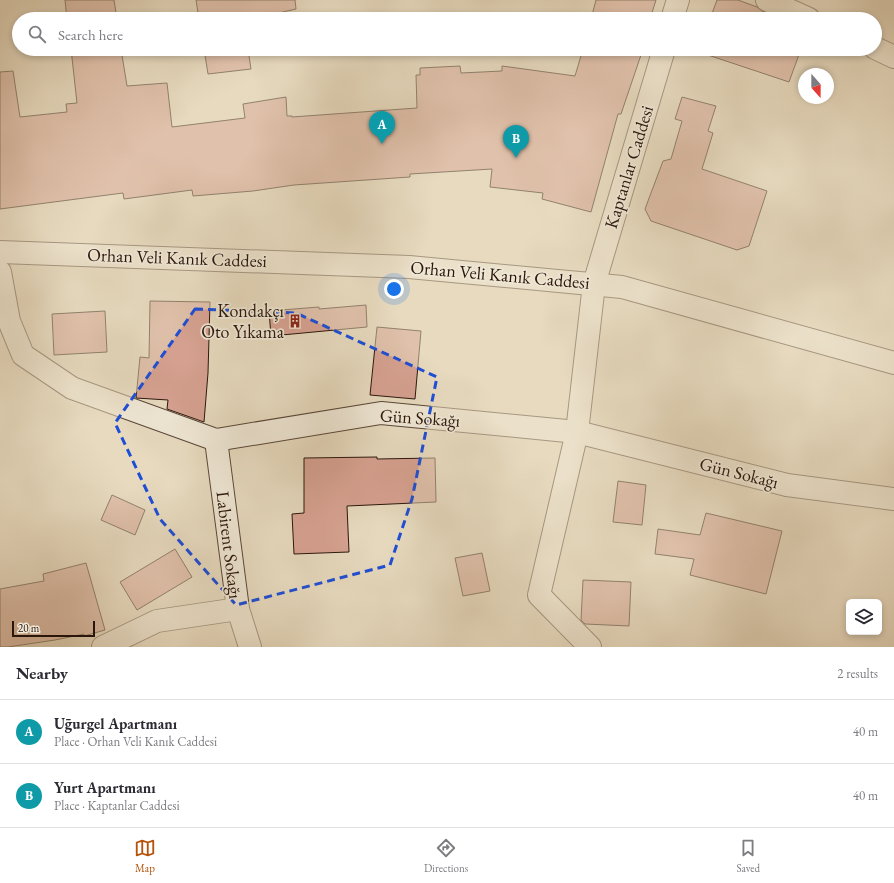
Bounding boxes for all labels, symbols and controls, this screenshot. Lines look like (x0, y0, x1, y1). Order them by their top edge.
search box (12, 12, 882, 56)
icon: search (26, 23, 48, 45)
text: Search here (58, 25, 123, 44)
north arrow (798, 68, 834, 104)
street label: Kaptanlar Caddesi (599, 102, 658, 231)
pin: A (369, 111, 395, 144)
pin: B (503, 125, 529, 158)
street label: Orhan Veli Kanık Caddesi (87, 243, 268, 272)
street label: Orhan Veli Kanık Caddesi (410, 255, 591, 294)
your location (384, 279, 404, 299)
place label: Kondakçı Oto Yıkama (201, 299, 285, 343)
building icon: Kondakçı Oto Yıkama (287, 313, 303, 329)
street label: Gün Sokağı (379, 403, 462, 432)
street label: Gün Sokağı (697, 452, 782, 494)
street label: Labirent Sokağı (211, 490, 248, 601)
map controls (846, 599, 882, 635)
button: layers (846, 599, 882, 635)
scale bar (12, 619, 95, 638)
text: 20 m (18, 621, 39, 635)
text: Nearby (16, 662, 68, 684)
text: 2 results (837, 665, 878, 682)
text: Uḡurgel Apartmanı (54, 714, 177, 733)
text: A (24, 723, 34, 740)
text: 40 m (853, 723, 878, 740)
text: Place · Orhan Veli Kanık Caddesi (54, 733, 217, 750)
text: Yurt Apartmanı (54, 778, 156, 797)
text: B (25, 787, 33, 804)
text: 40 m (853, 787, 878, 804)
text: Place · Kaptanlar Caddesi (54, 797, 180, 814)
tab: Map (134, 837, 156, 875)
tab: Directions (424, 837, 468, 875)
tab: Saved (736, 837, 760, 875)

